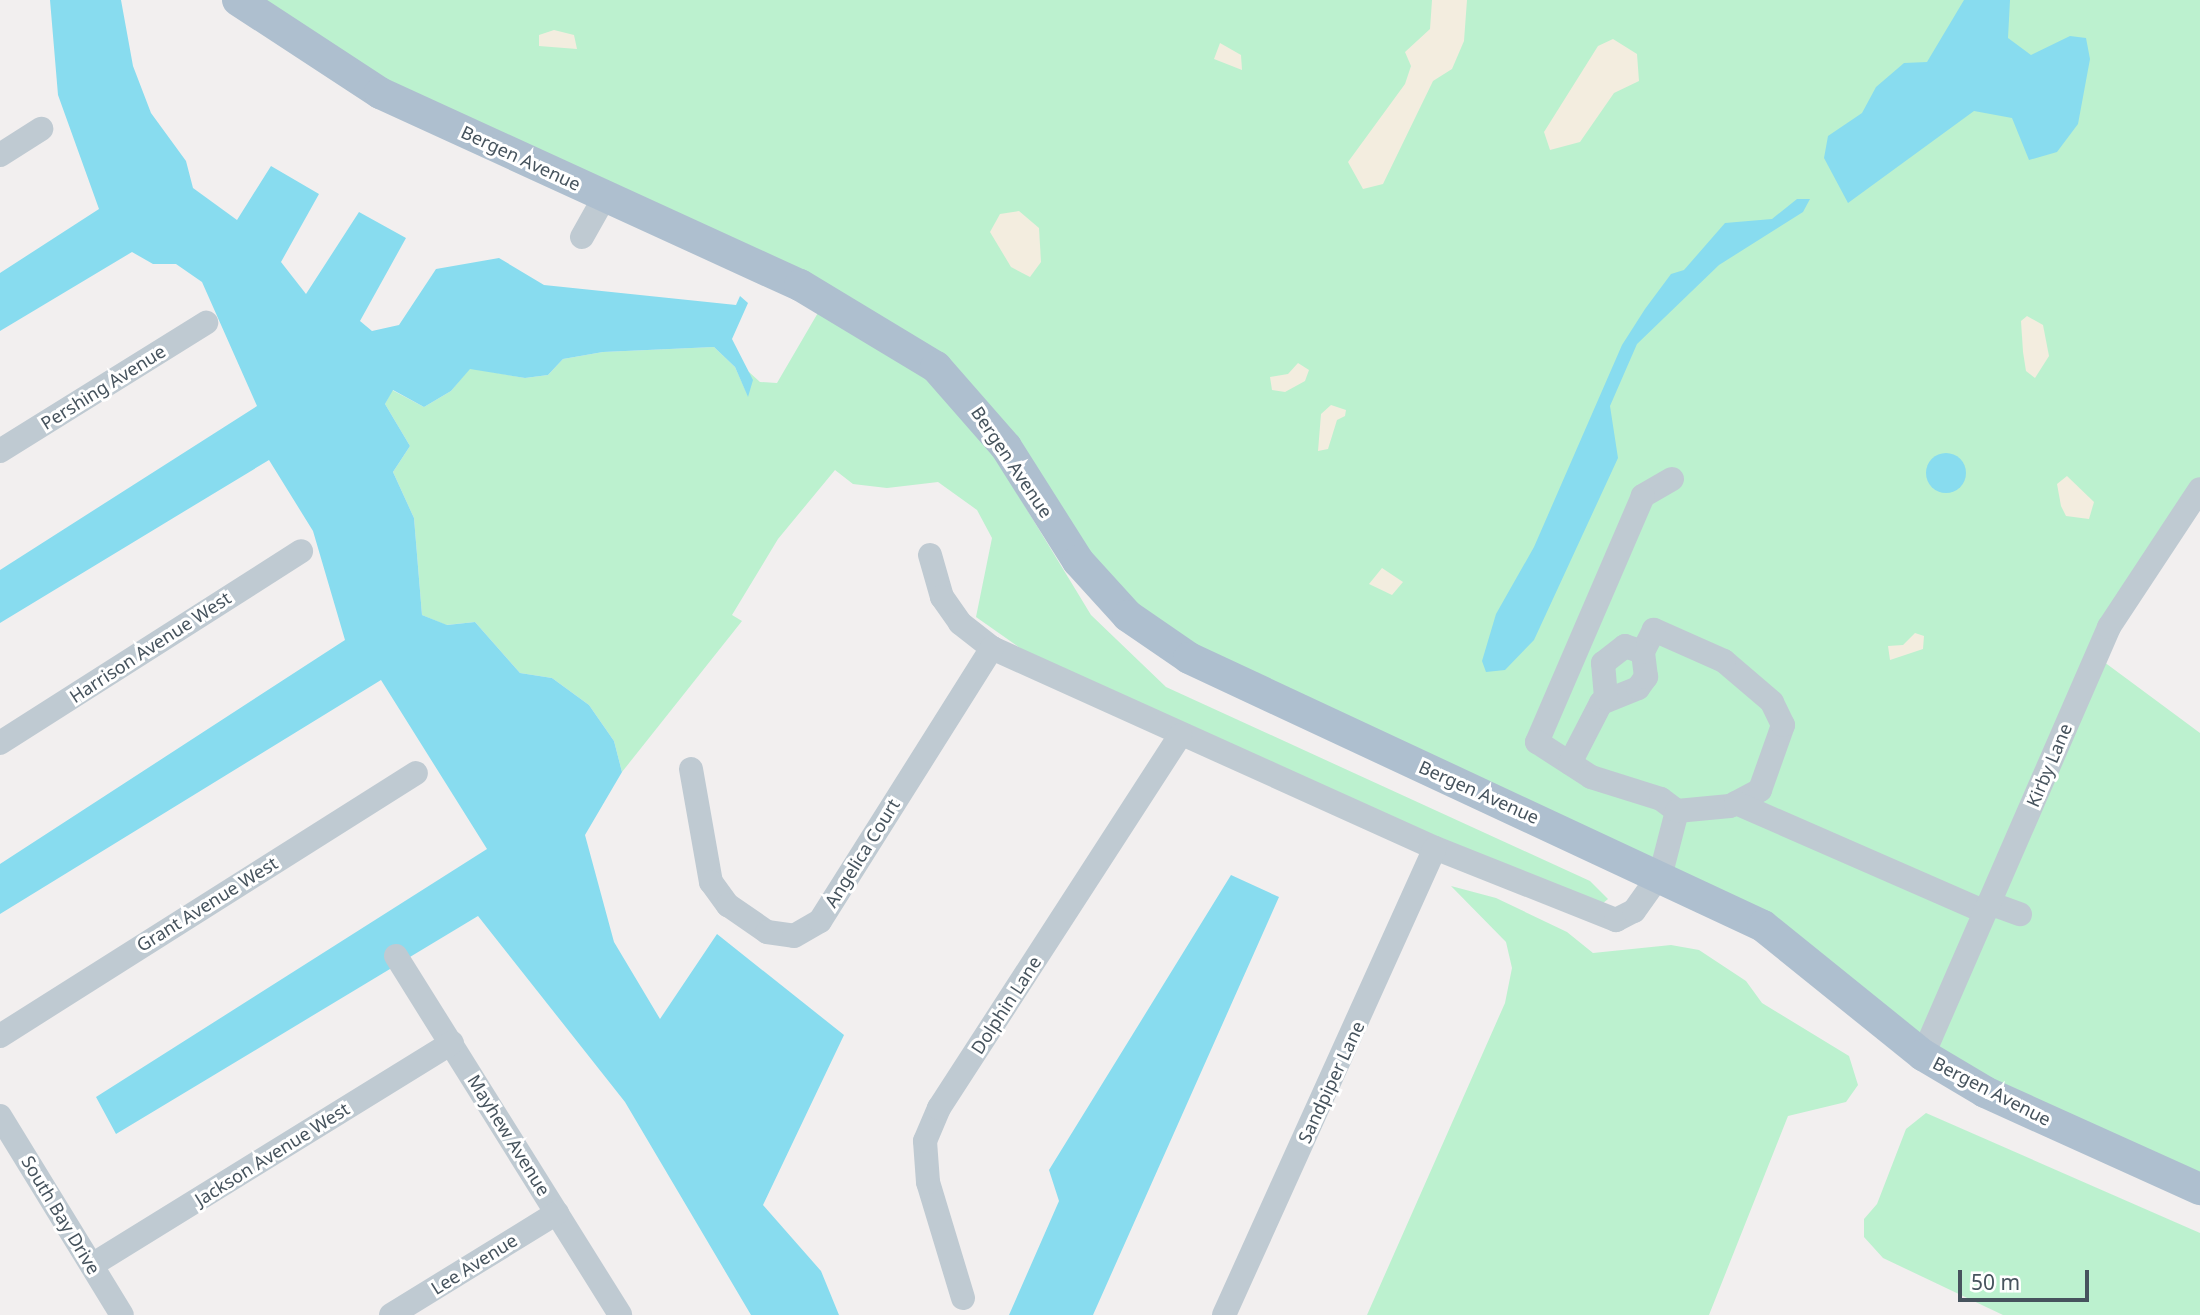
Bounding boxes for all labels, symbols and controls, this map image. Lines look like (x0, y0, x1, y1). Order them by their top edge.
street label: Bergen Avenue (458, 121, 584, 195)
street label: Pershing Avenue (37, 340, 169, 434)
street label: Bergen Avenue (967, 402, 1057, 522)
street label: Harrison Avenue West (65, 587, 235, 707)
street label: Kirby Lane (2022, 720, 2076, 810)
street label: Bergen Avenue (1416, 756, 1542, 828)
street label: Angelica Court (820, 795, 904, 911)
street label: Grant Avenue West (133, 852, 281, 956)
street label: Dolphin Lane (966, 952, 1046, 1058)
street label: Sandpiper Lane (1293, 1018, 1369, 1146)
street label: Bergen Avenue (1929, 1052, 2055, 1130)
street label: Mayhew Avenue (463, 1071, 555, 1199)
street label: Jackson Avenue West (191, 1098, 353, 1210)
street label: South Bay Drive (17, 1152, 105, 1278)
street label: Lee Avenue (427, 1229, 521, 1299)
scale bar (1962, 1256, 2093, 1300)
text: 50 m (1971, 1268, 2020, 1296)

